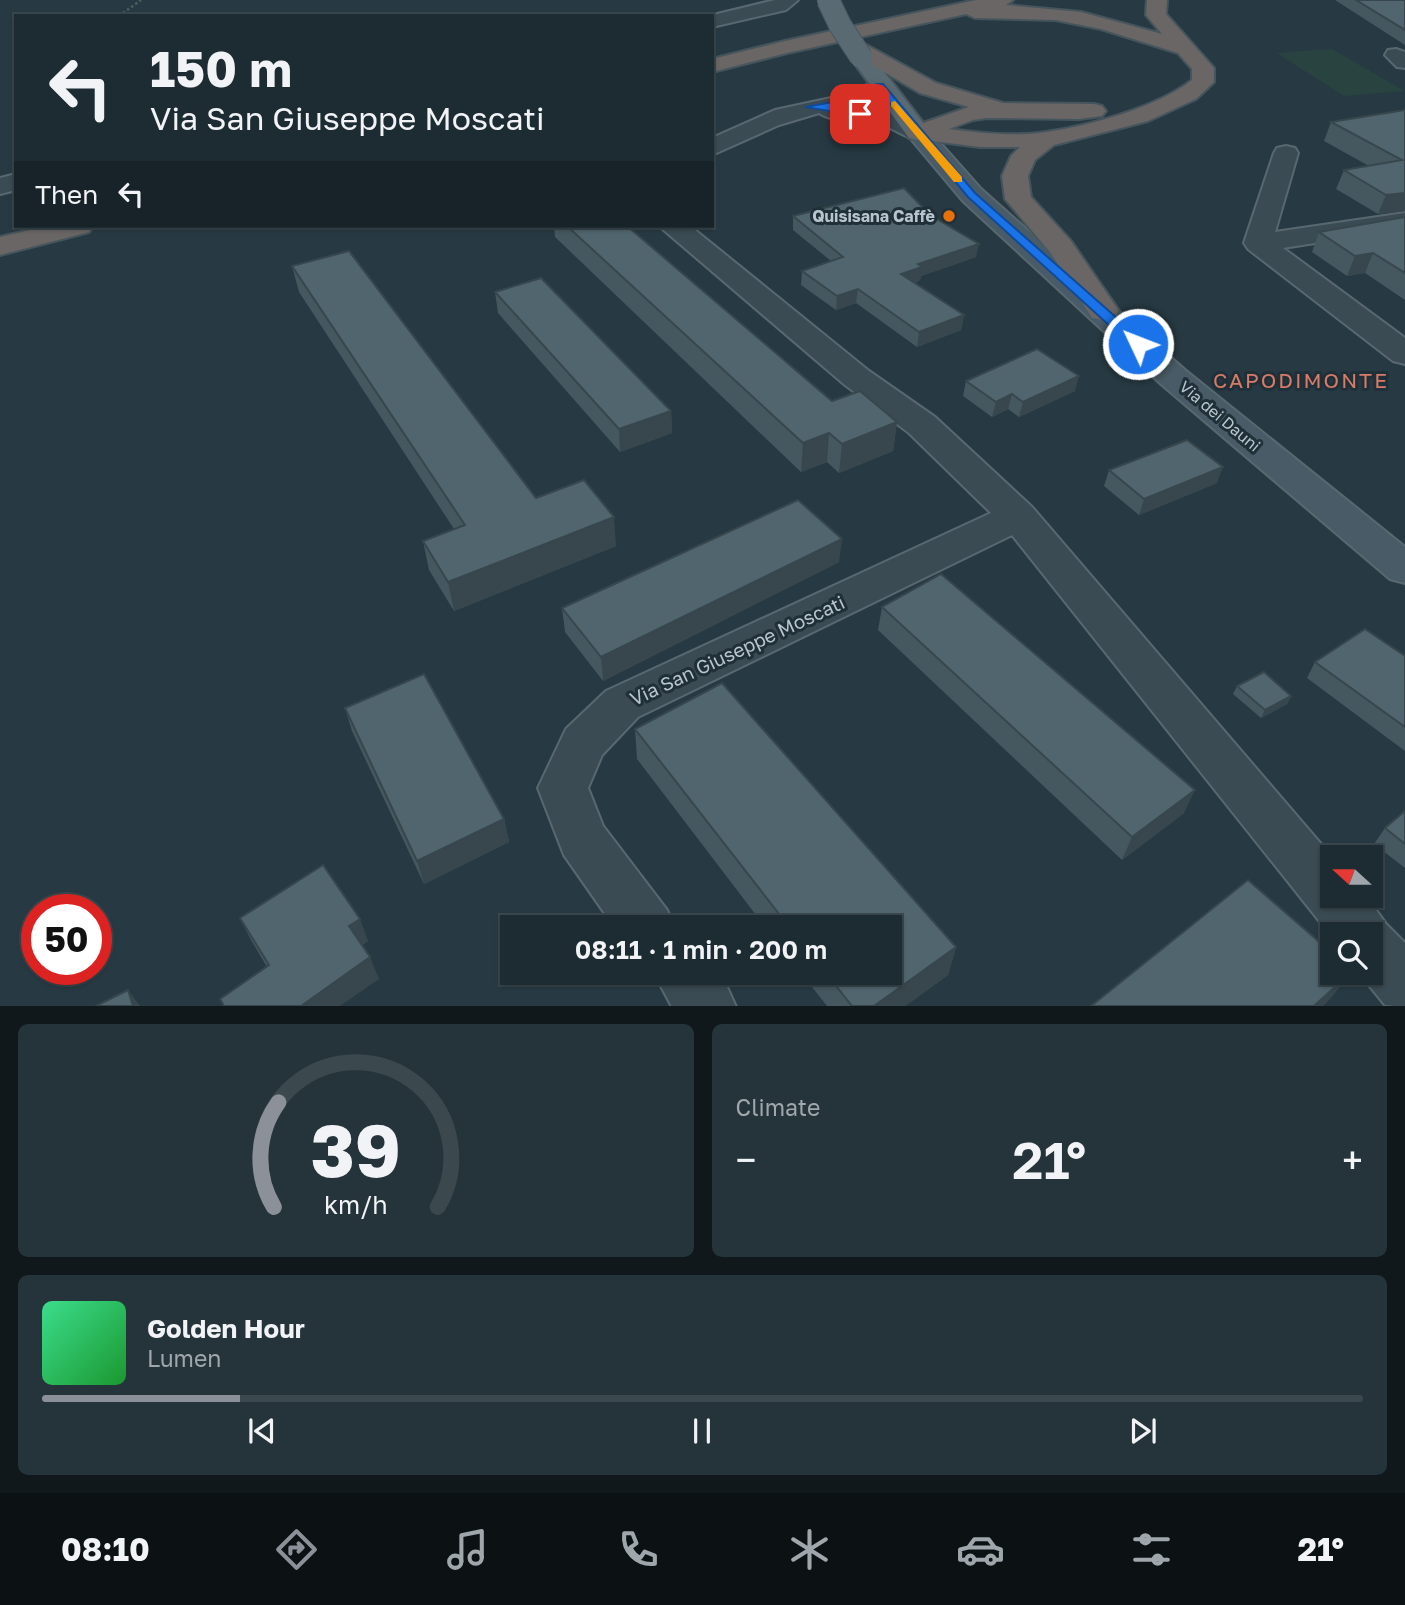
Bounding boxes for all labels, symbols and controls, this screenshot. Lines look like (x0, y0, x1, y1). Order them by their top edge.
text: 150 m (150, 39, 292, 98)
icon: left (35, 42, 126, 133)
pin (830, 84, 890, 144)
icon: arrive (841, 95, 879, 133)
text: Via San Giuseppe Moscati (150, 99, 545, 137)
icon: left (112, 175, 150, 213)
text: Then (35, 179, 98, 210)
place label: Quisisana Caffè (812, 206, 935, 226)
marker: Quisisana Caffè (941, 208, 957, 224)
position arrow (1101, 307, 1175, 381)
district label: CAPODIMONTE (1213, 367, 1389, 393)
street label: Via dei Dauni (1175, 376, 1265, 456)
street label: Via San Giuseppe Moscati (626, 590, 848, 710)
north arrow (1320, 845, 1382, 908)
map controls (1320, 845, 1383, 985)
speed limit sign: 50 (21, 894, 112, 985)
button: search (1320, 922, 1383, 985)
text: 08:11 · 1 min · 200 m (575, 934, 827, 965)
text: Climate (736, 1093, 820, 1121)
text: 39 (310, 1106, 401, 1193)
text: 21° (1012, 1128, 1086, 1190)
text: − (736, 1137, 756, 1182)
text: + (1342, 1137, 1363, 1182)
text: km/h (324, 1188, 388, 1219)
text: Golden Hour (147, 1313, 305, 1344)
text: Lumen (147, 1344, 221, 1372)
icon: previous (243, 1412, 281, 1450)
icon: pause (683, 1412, 721, 1450)
icon: next (1124, 1412, 1162, 1450)
icon: directions (272, 1525, 321, 1574)
icon: music (443, 1525, 492, 1574)
icon: phone (614, 1525, 663, 1574)
icon: climate (785, 1525, 834, 1574)
icon: car (956, 1525, 1005, 1574)
icon: filters (1127, 1525, 1176, 1574)
text: 08:10 (61, 1530, 150, 1568)
text: 21° (1298, 1530, 1344, 1568)

